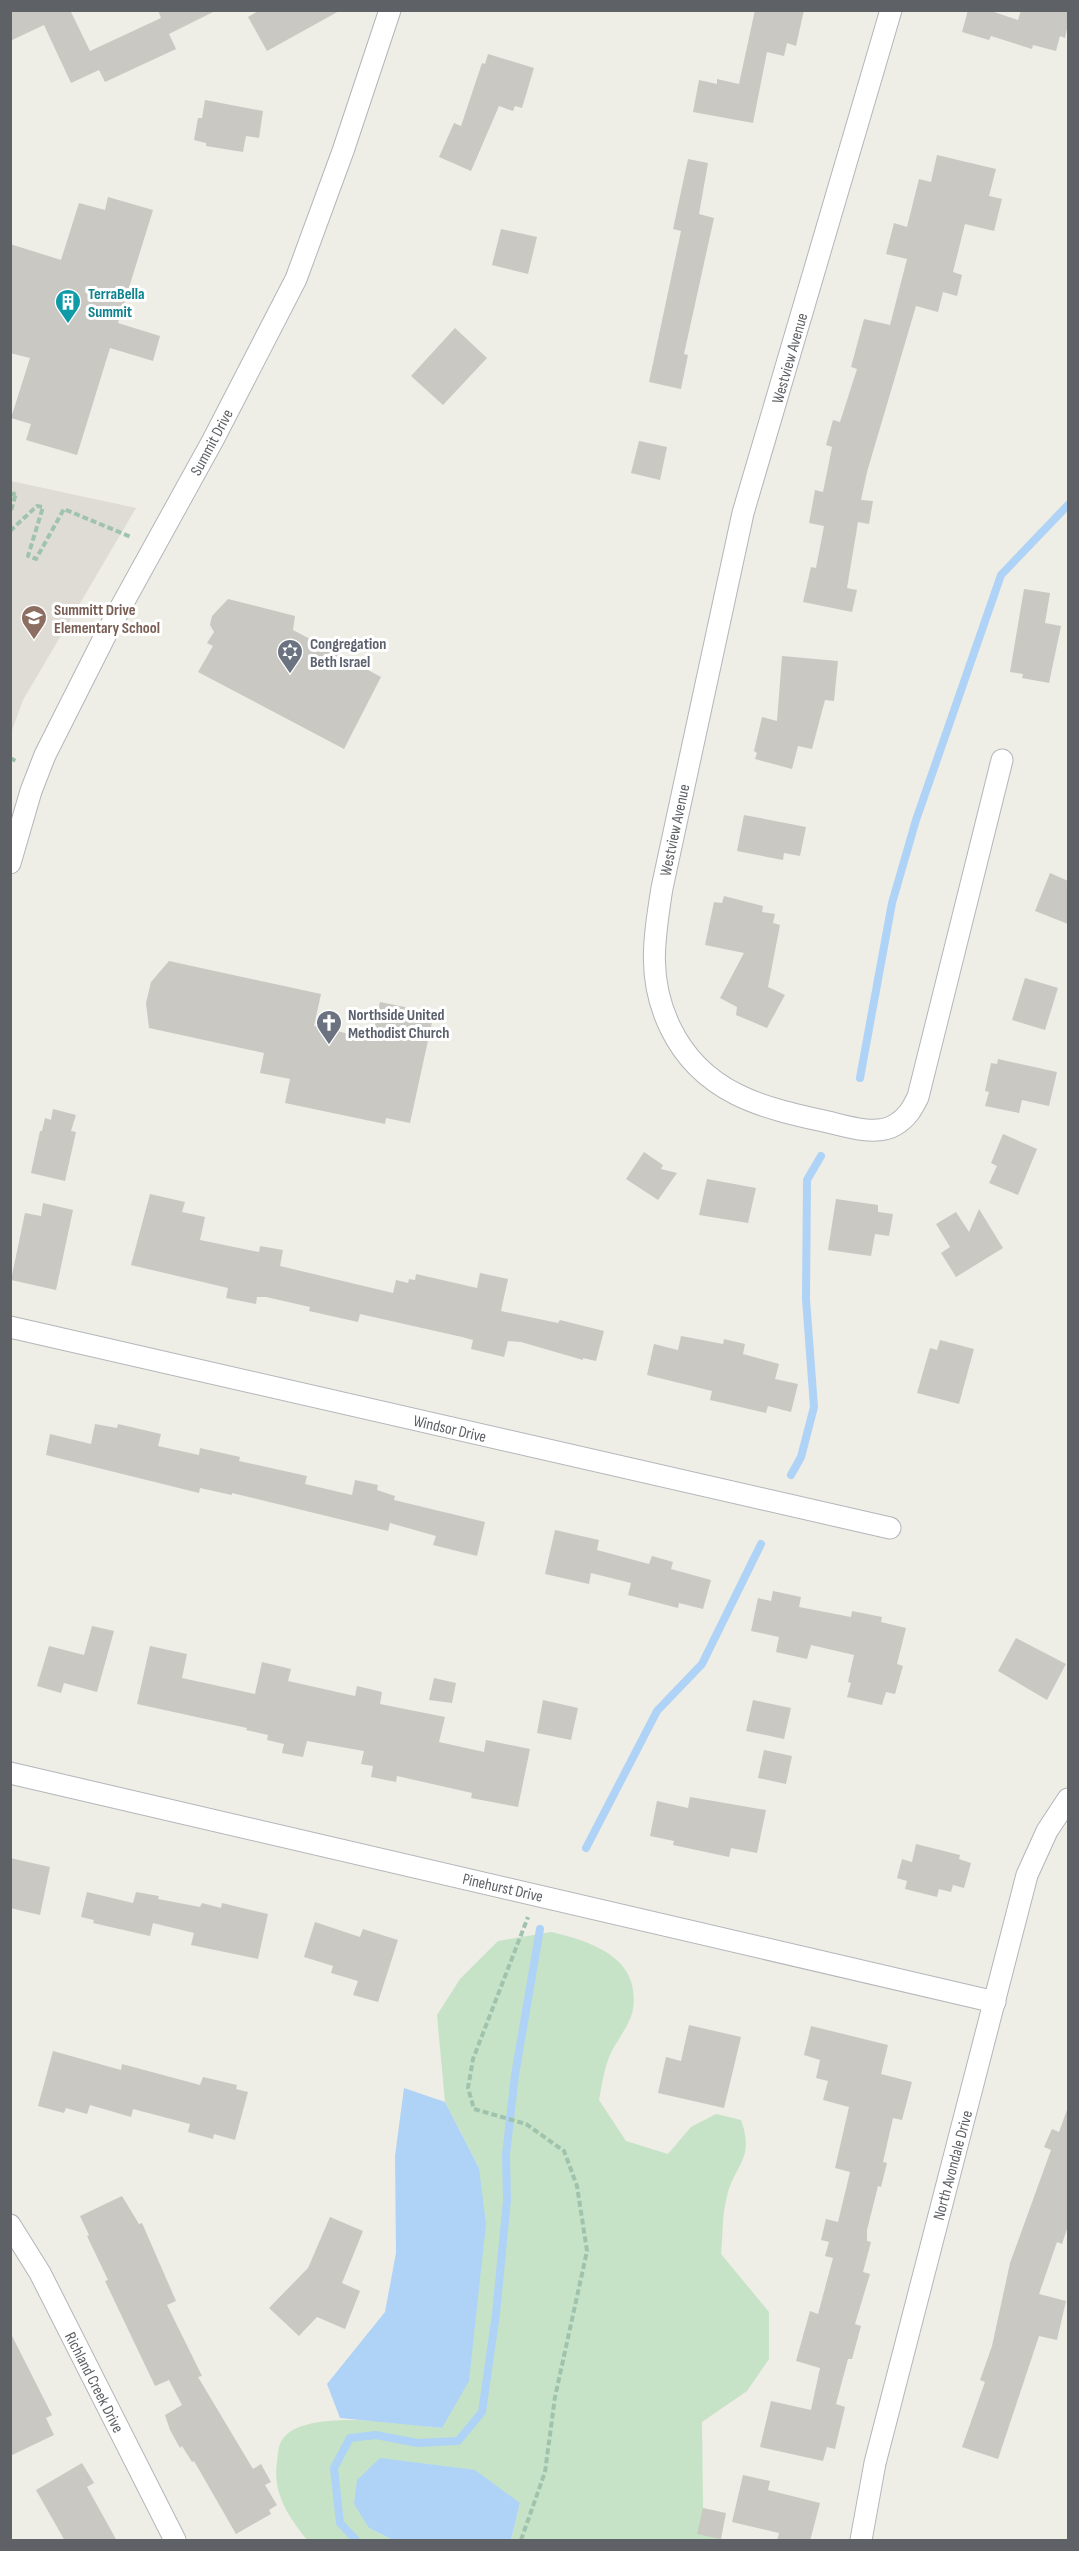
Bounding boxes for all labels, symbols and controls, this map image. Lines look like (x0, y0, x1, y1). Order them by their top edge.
place label: TerraBella Summit (88, 285, 145, 322)
building icon: TerraBella Summit (53, 287, 83, 325)
street label: Westview Avenue (768, 311, 812, 406)
street label: Summit Drive (187, 406, 238, 479)
place label: Summitt Drive Elementary School (54, 601, 160, 638)
school or university icon: Summitt Drive Elementary School (19, 603, 49, 641)
place label: Congregation Beth Israel (310, 635, 386, 672)
synagogue icon: Congregation Beth Israel (275, 637, 305, 675)
street label: Westview Avenue (656, 783, 694, 878)
place label: Northside United Methodist Church (348, 1006, 449, 1043)
church icon: Northside United Methodist Church (314, 1008, 344, 1046)
street label: Windsor Drive (411, 1412, 488, 1447)
street label: Pinehurst Drive (461, 1870, 545, 1907)
street label: North Avondale Drive (930, 2108, 977, 2222)
street label: Richland Creek Drive (60, 2329, 127, 2436)

